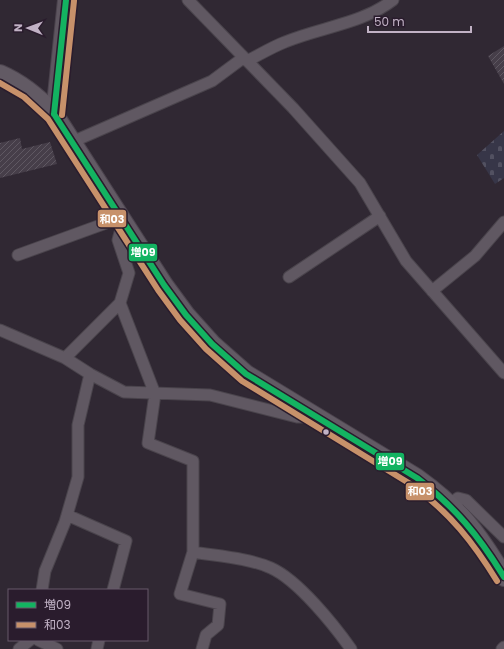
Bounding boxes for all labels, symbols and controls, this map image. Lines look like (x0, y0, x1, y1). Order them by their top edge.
north arrow (8, 8, 48, 48)
scale bar (368, 8, 471, 34)
text: 50 m (374, 13, 405, 30)
text: N (10, 24, 26, 32)
line badge: 和03 (97, 209, 127, 228)
text: 和03 (100, 211, 125, 227)
line badge: 増09 (128, 243, 158, 262)
text: 増09 (131, 244, 156, 260)
unlabelled marker (321, 427, 331, 437)
line badge: 増09 (375, 452, 405, 471)
text: 増09 (378, 453, 403, 469)
line badge: 和03 (405, 482, 435, 501)
text: 和03 (408, 483, 433, 499)
legend (8, 589, 148, 641)
text: 増09 (44, 596, 71, 613)
text: 和03 (44, 616, 71, 633)

